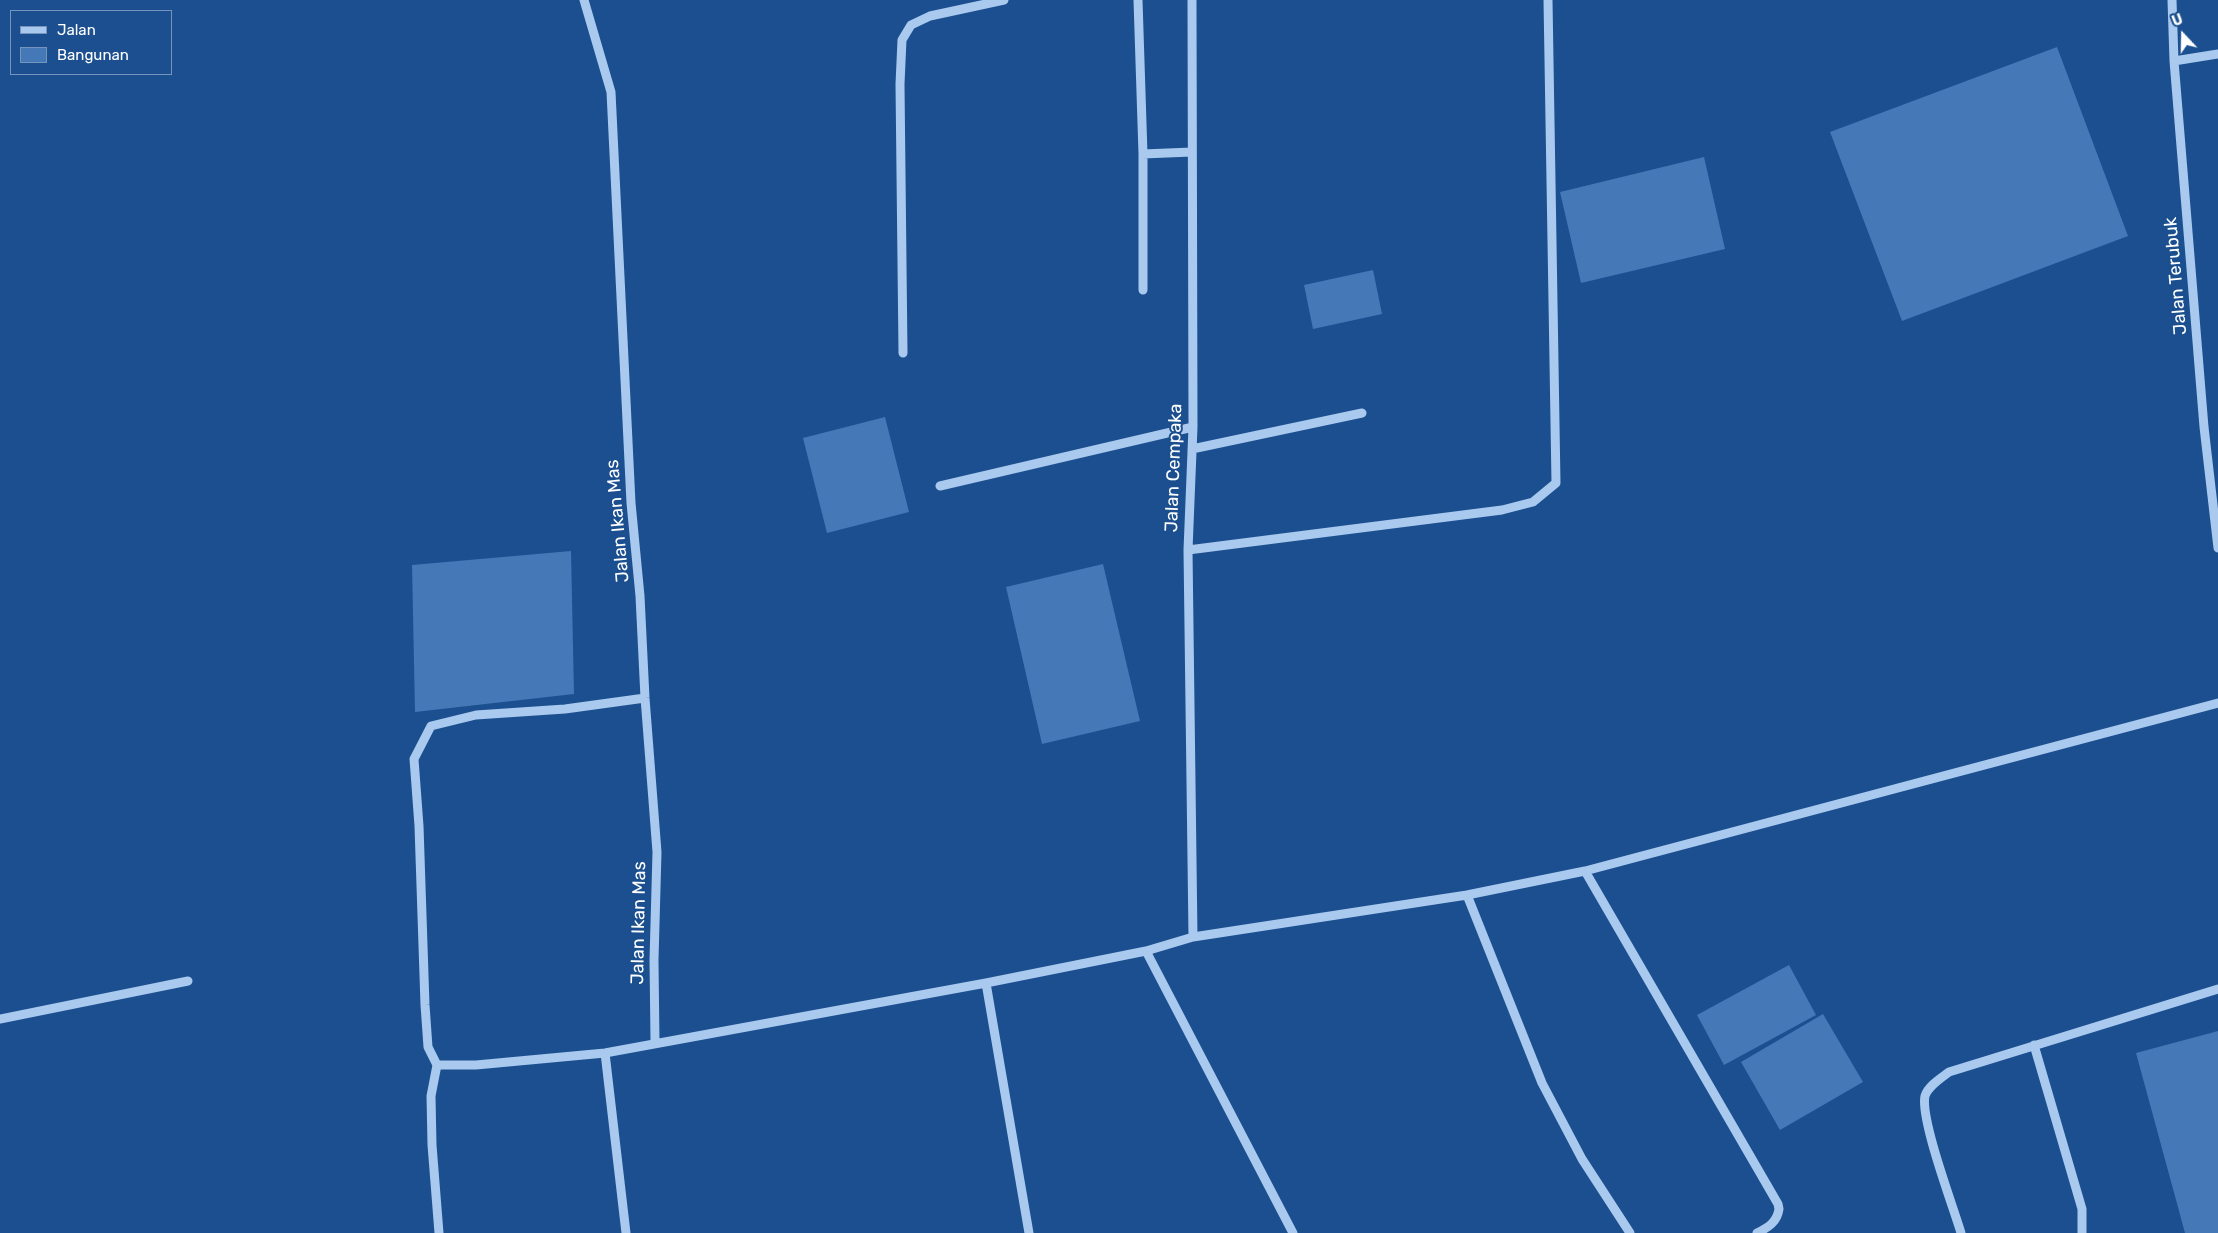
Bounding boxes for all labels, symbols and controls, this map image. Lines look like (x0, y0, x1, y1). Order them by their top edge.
legend (10, 10, 172, 75)
north arrow (2158, 10, 2208, 60)
text: U (2170, 11, 2185, 30)
text: Jalan (57, 21, 96, 39)
text: Bangunan (57, 46, 129, 64)
street label: Jalan Terubuk (2160, 216, 2192, 336)
street label: Jalan Cempaka (1161, 403, 1187, 533)
street label: Jalan Ikan Mas (602, 459, 634, 583)
street label: Jalan Ikan Mas (627, 861, 651, 985)

